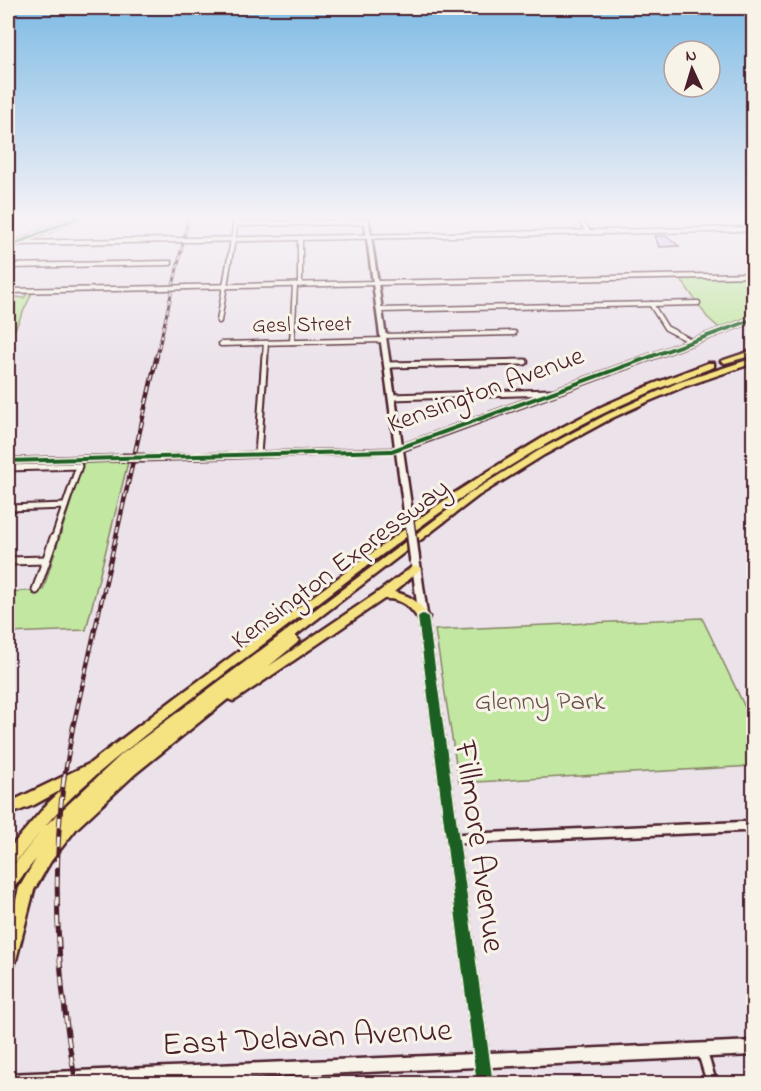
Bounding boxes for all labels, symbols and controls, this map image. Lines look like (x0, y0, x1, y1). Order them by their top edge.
north arrow (662, 39, 722, 99)
text: N (685, 44, 698, 68)
street label: Gesl Street (252, 309, 353, 343)
street label: Kensington Avenue (382, 337, 591, 445)
street label: Kensington Expressway (224, 470, 458, 660)
park label: Glenny Park (475, 683, 606, 722)
street label: Fillmore Avenue (439, 737, 517, 956)
street label: East Delavan Avenue (161, 1007, 453, 1071)

